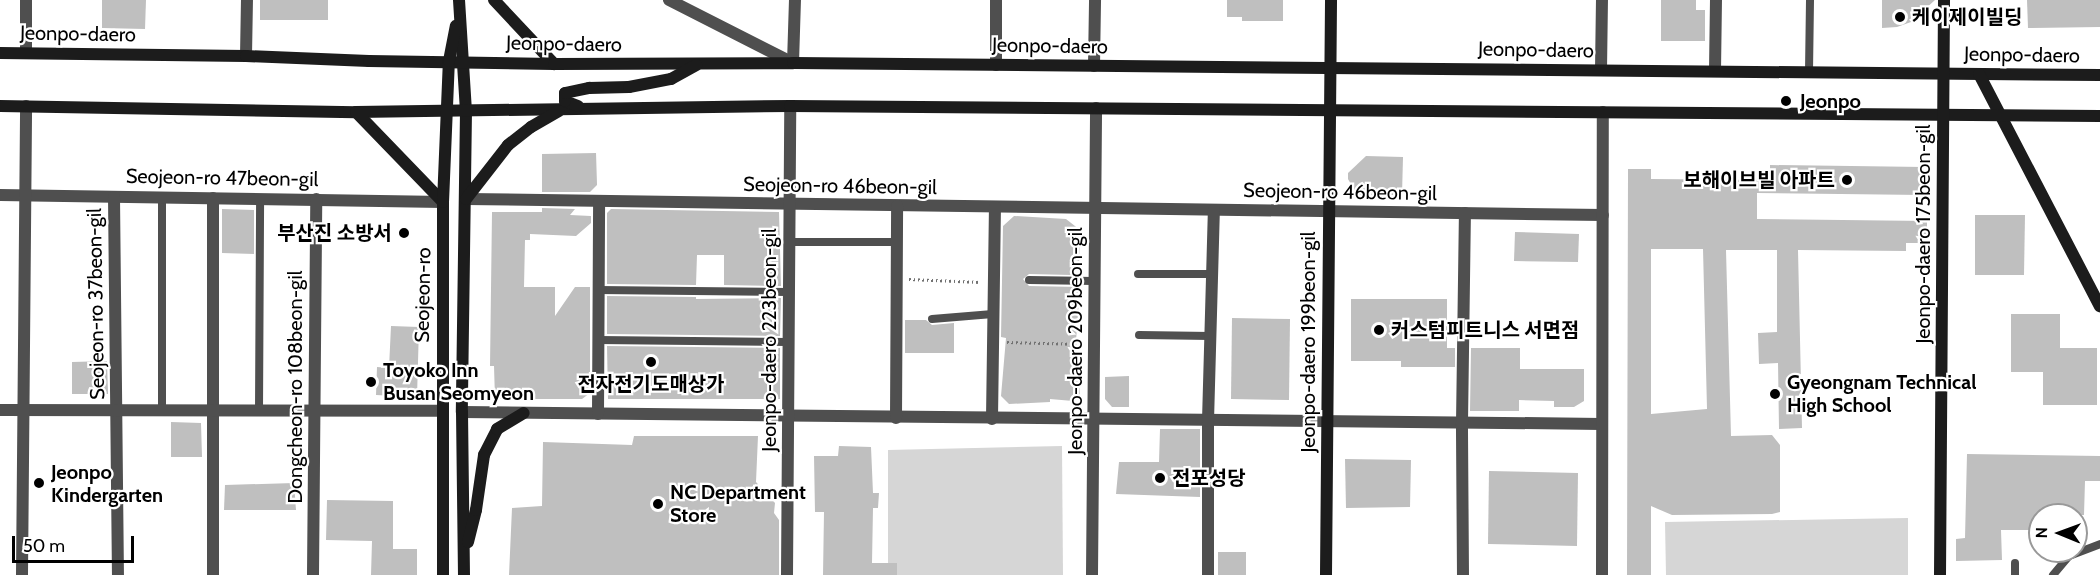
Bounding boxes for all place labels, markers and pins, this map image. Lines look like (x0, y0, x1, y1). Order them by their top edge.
place label: 케이제이빌딩 (1912, 5, 2022, 29)
marker: 케이제이빌딩 (1893, 10, 1907, 24)
place label: Jeonpo (1800, 89, 1861, 113)
marker: Jeonpo (1777, 92, 1795, 110)
place label: 보해이브빌 아파트 (1683, 168, 1835, 192)
marker: 보해이브빌 아파트 (1840, 173, 1854, 187)
place label: 부산진 소방서 (277, 221, 392, 245)
marker: 부산진 소방서 (397, 226, 411, 240)
place label: 커스텀피트니스 서면점 (1391, 318, 1579, 342)
marker: 커스텀피트니스 서면점 (1372, 323, 1386, 337)
marker: 전자전기도매상가 (644, 355, 658, 369)
place label: Toyoko Inn Busan Seomyeon (383, 358, 534, 405)
place label: Gyeongnam Technical High School (1787, 371, 1976, 418)
place label: 전자전기도매상가 (577, 372, 725, 396)
marker: Toyoko Inn Busan Seomyeon (364, 375, 378, 389)
marker: Gyeongnam Technical High School (1768, 387, 1782, 401)
place label: Jeonpo Kindergarten (51, 460, 163, 507)
place label: 전포성당 (1172, 466, 1246, 490)
marker: 전포성당 (1153, 471, 1167, 485)
marker: Jeonpo Kindergarten (32, 476, 46, 490)
place label: NC Department Store (670, 480, 806, 527)
marker: NC Department Store (651, 497, 665, 511)

